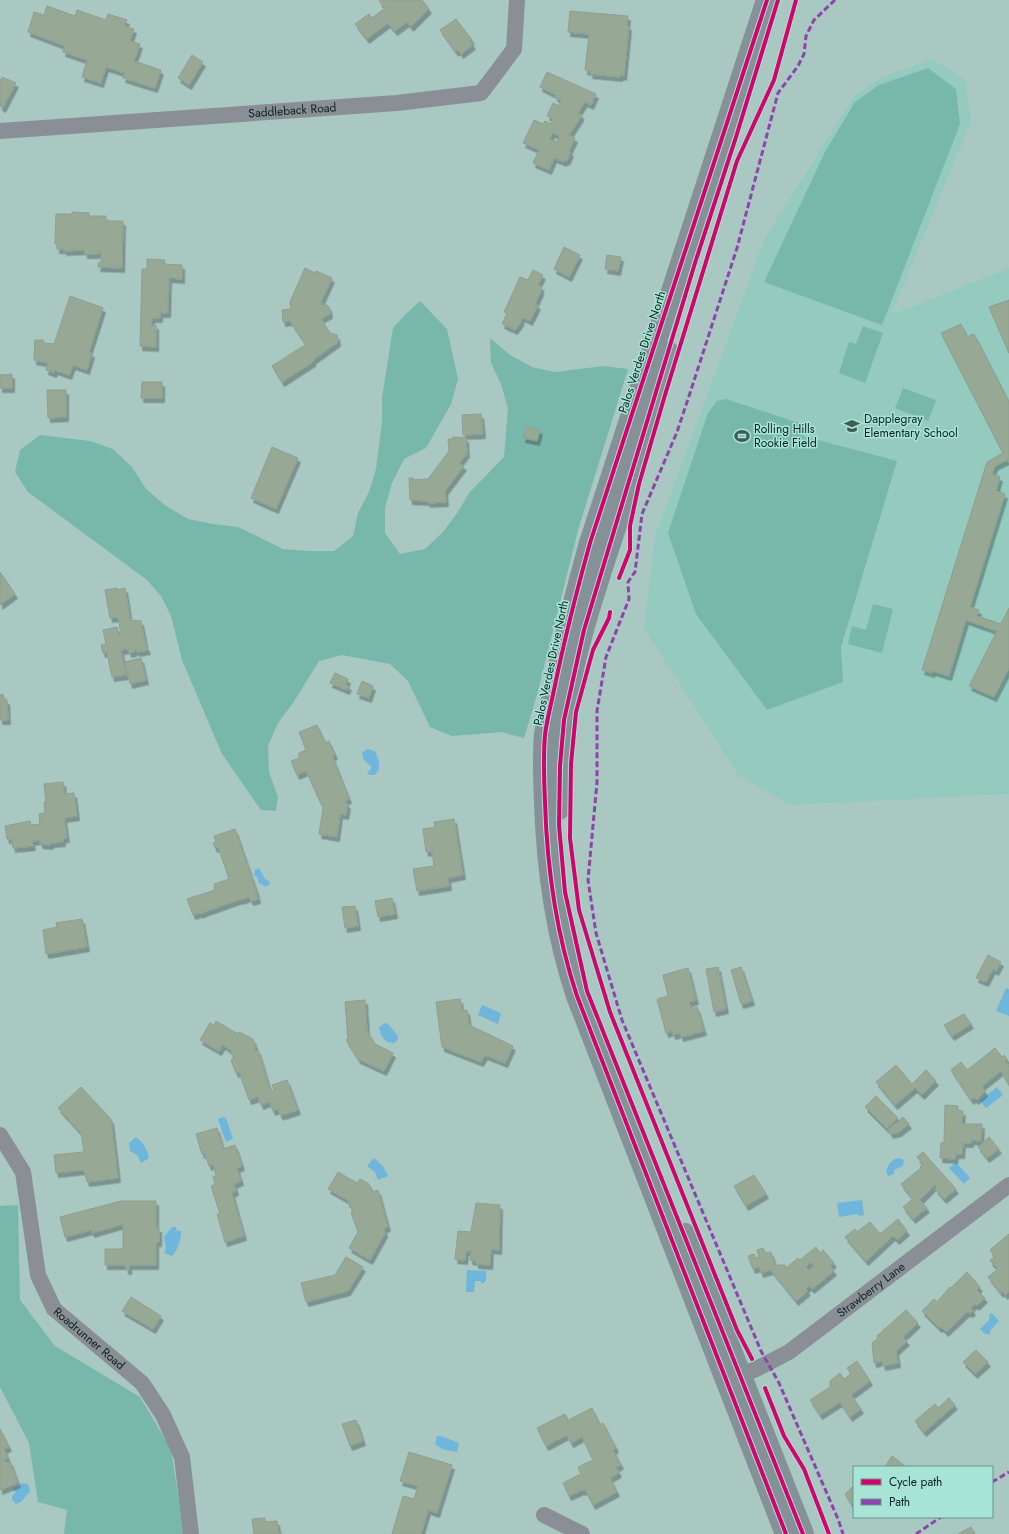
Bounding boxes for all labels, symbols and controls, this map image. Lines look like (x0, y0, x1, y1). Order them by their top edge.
street label: Saddleback Road (248, 98, 337, 122)
street label: Palos Verdes Drive North (614, 288, 670, 416)
place label: Dapplegray Elementary School (864, 410, 958, 442)
school or university icon: Dapplegray Elementary School (843, 417, 861, 435)
place label: Rolling Hills Rookie Field (754, 420, 817, 452)
sports icon: Rolling Hills Rookie Field (733, 427, 751, 445)
street label: Palos Verdes Drive North (529, 599, 573, 727)
street label: Strawberry Lane (833, 1258, 909, 1322)
street label: Roadrunner Road (49, 1303, 129, 1374)
legend (853, 1466, 993, 1518)
text: Cycle path (889, 1473, 942, 1491)
text: Path (889, 1493, 910, 1511)

